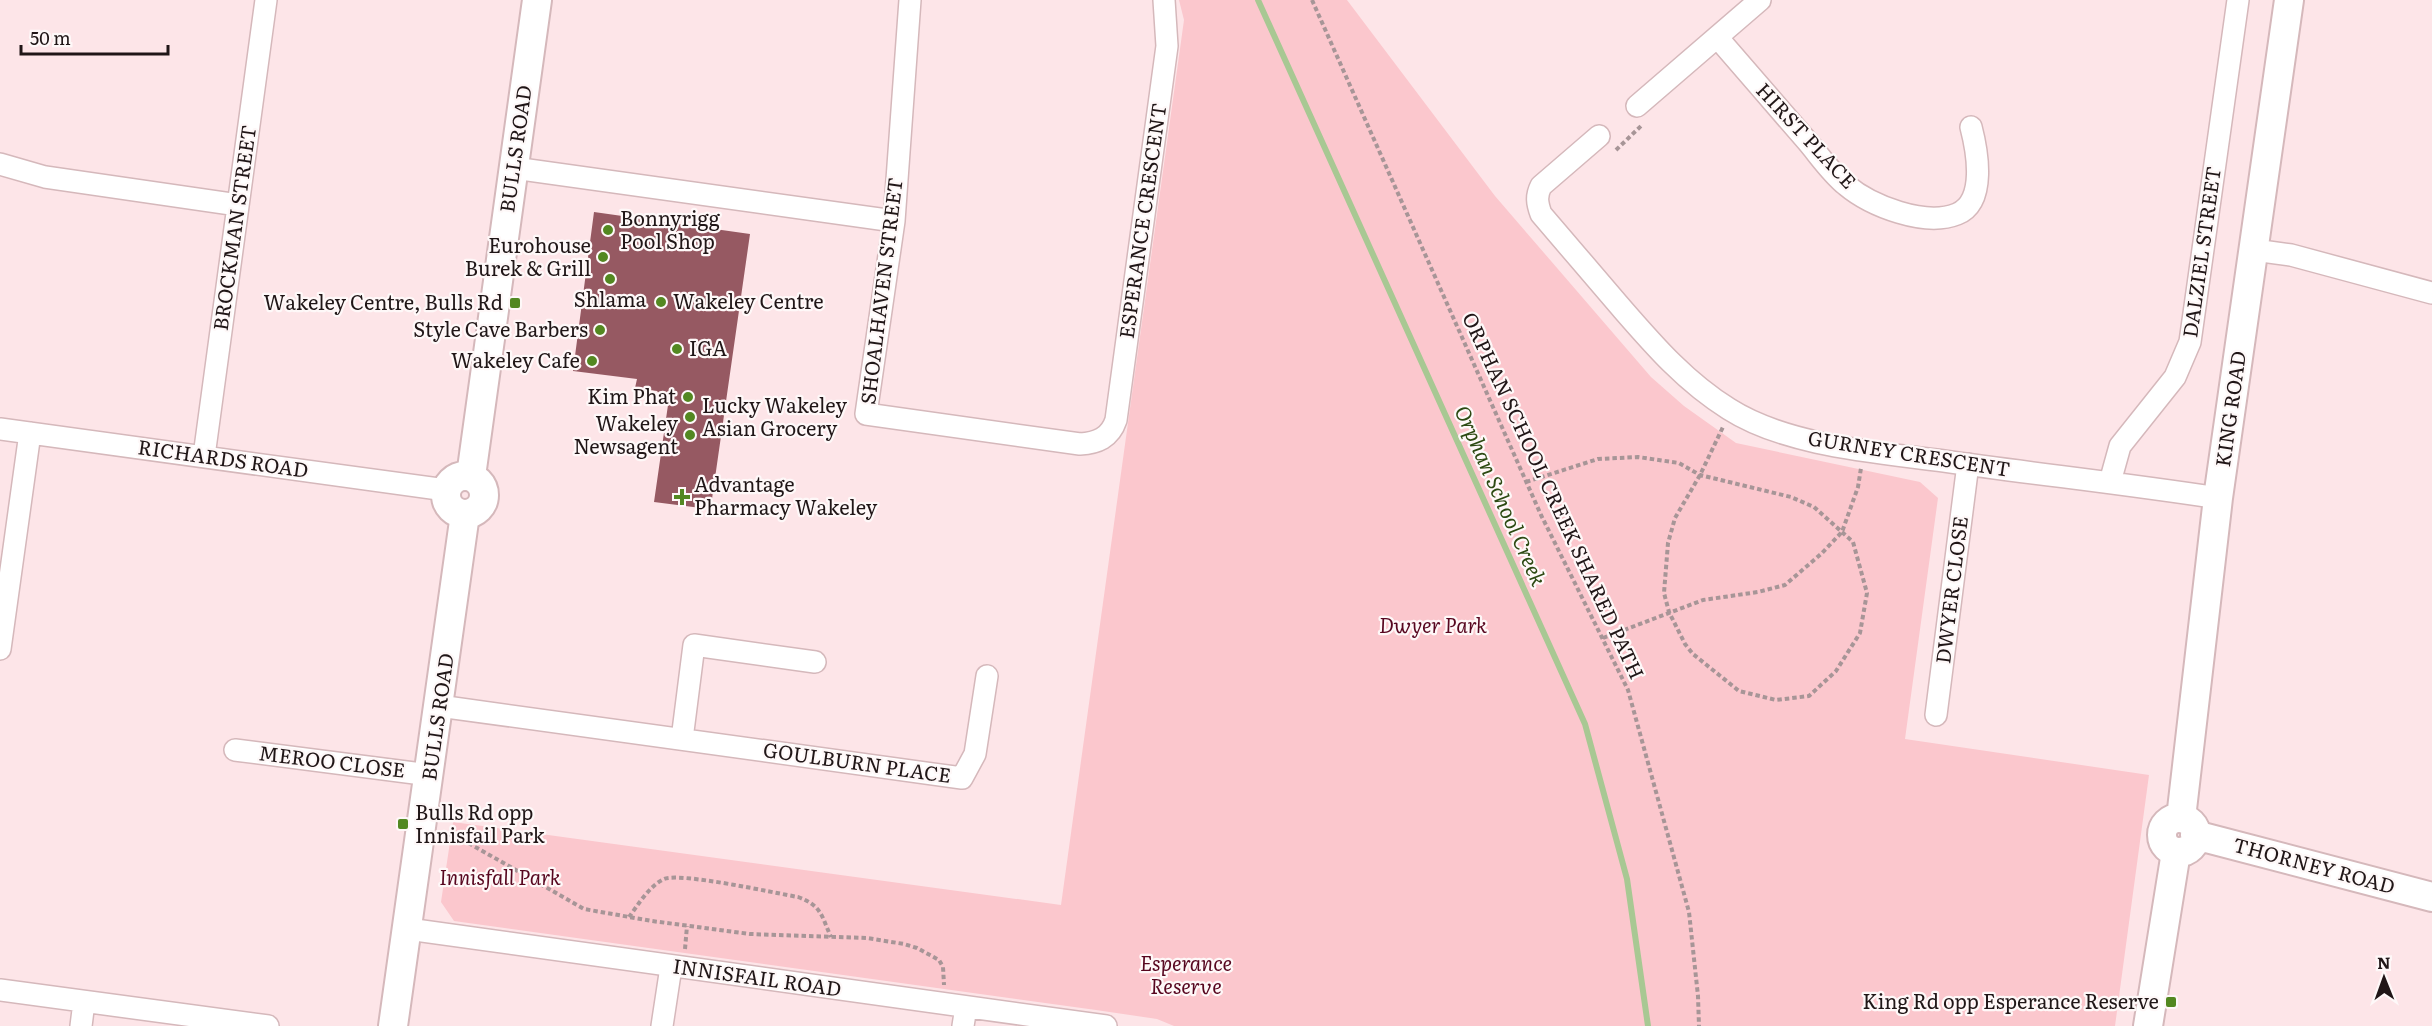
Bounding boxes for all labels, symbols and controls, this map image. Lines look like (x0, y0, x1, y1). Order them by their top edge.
scale bar (21, 18, 168, 56)
text: 50 m (30, 24, 71, 51)
street label: HIRST PLACE (1750, 75, 1865, 194)
street label: BULLS ROAD (490, 83, 538, 214)
street label: ESPERANCE CRESCENT (1110, 101, 1172, 340)
street label: BROCKMAN STREET (204, 123, 262, 332)
street label: DALZIEL STREET (2173, 164, 2227, 339)
street label: SHOALHAVEN STREET (851, 176, 909, 406)
place label: Bonnyrigg Pool Shop (620, 202, 721, 255)
marker: Bonnyrigg Pool Shop (601, 223, 615, 237)
place label: Eurohouse Burek & Grill (465, 229, 591, 282)
marker: Eurohouse Burek & Grill (596, 250, 610, 264)
marker: Shlama (603, 272, 617, 286)
place label: Shlama (574, 283, 647, 313)
place label: Wakeley Centre (673, 285, 824, 315)
place label: Wakeley Centre, Bulls Rd (264, 286, 503, 316)
marker: Wakeley Centre (654, 295, 668, 309)
marker: Wakeley Centre, Bulls Rd (508, 296, 522, 310)
street label: ORPHAN SCHOOL CREEK SHARED PATH (1456, 307, 1653, 684)
place label: Style Cave Barbers (413, 313, 588, 343)
marker: Style Cave Barbers (593, 323, 607, 337)
place label: IGA (689, 332, 727, 362)
marker: IGA (670, 342, 684, 356)
place label: Wakeley Cafe (451, 344, 580, 374)
street label: KING ROAD (2206, 349, 2252, 469)
marker: Wakeley Cafe (585, 354, 599, 368)
place label: Kim Phat (587, 380, 676, 410)
place label: Lucky Wakeley Asian Grocery (702, 389, 847, 442)
marker: Kim Phat (681, 390, 695, 404)
water label: Orphan School Creek (1449, 400, 1556, 591)
place label: Wakeley Newsagent (574, 407, 678, 460)
marker: Lucky Wakeley Asian Grocery (683, 410, 697, 424)
street label: GURNEY CRESCENT (1806, 421, 2013, 483)
marker: Wakeley Newsagent (683, 428, 697, 442)
street label: RICHARDS ROAD (136, 430, 310, 484)
place label: Advantage Pharmacy Wakeley (694, 468, 878, 521)
marker: Advantage Pharmacy Wakeley (675, 490, 689, 504)
street label: DWYER CLOSE (1926, 514, 1974, 665)
park label: Dwyer Park (1379, 609, 1487, 639)
street label: BULLS ROAD (412, 651, 460, 782)
street label: GOULBURN PLACE (761, 733, 953, 789)
street label: MEROO CLOSE (257, 736, 407, 784)
place label: Bulls Rd opp Innisfail Park (415, 796, 546, 849)
marker: Bulls Rd opp Innisfail Park (396, 817, 410, 831)
street label: THORNEY ROAD (2230, 828, 2399, 900)
park label: Innisfall Park (439, 861, 561, 891)
park label: Esperance Reserve (1140, 947, 1232, 1000)
north arrow (2354, 948, 2414, 1008)
street label: INNISFAIL ROAD (671, 949, 843, 1003)
text: N (2377, 950, 2391, 974)
place label: King Rd opp Esperance Reserve (1863, 985, 2159, 1015)
marker: King Rd opp Esperance Reserve (2164, 995, 2178, 1009)

